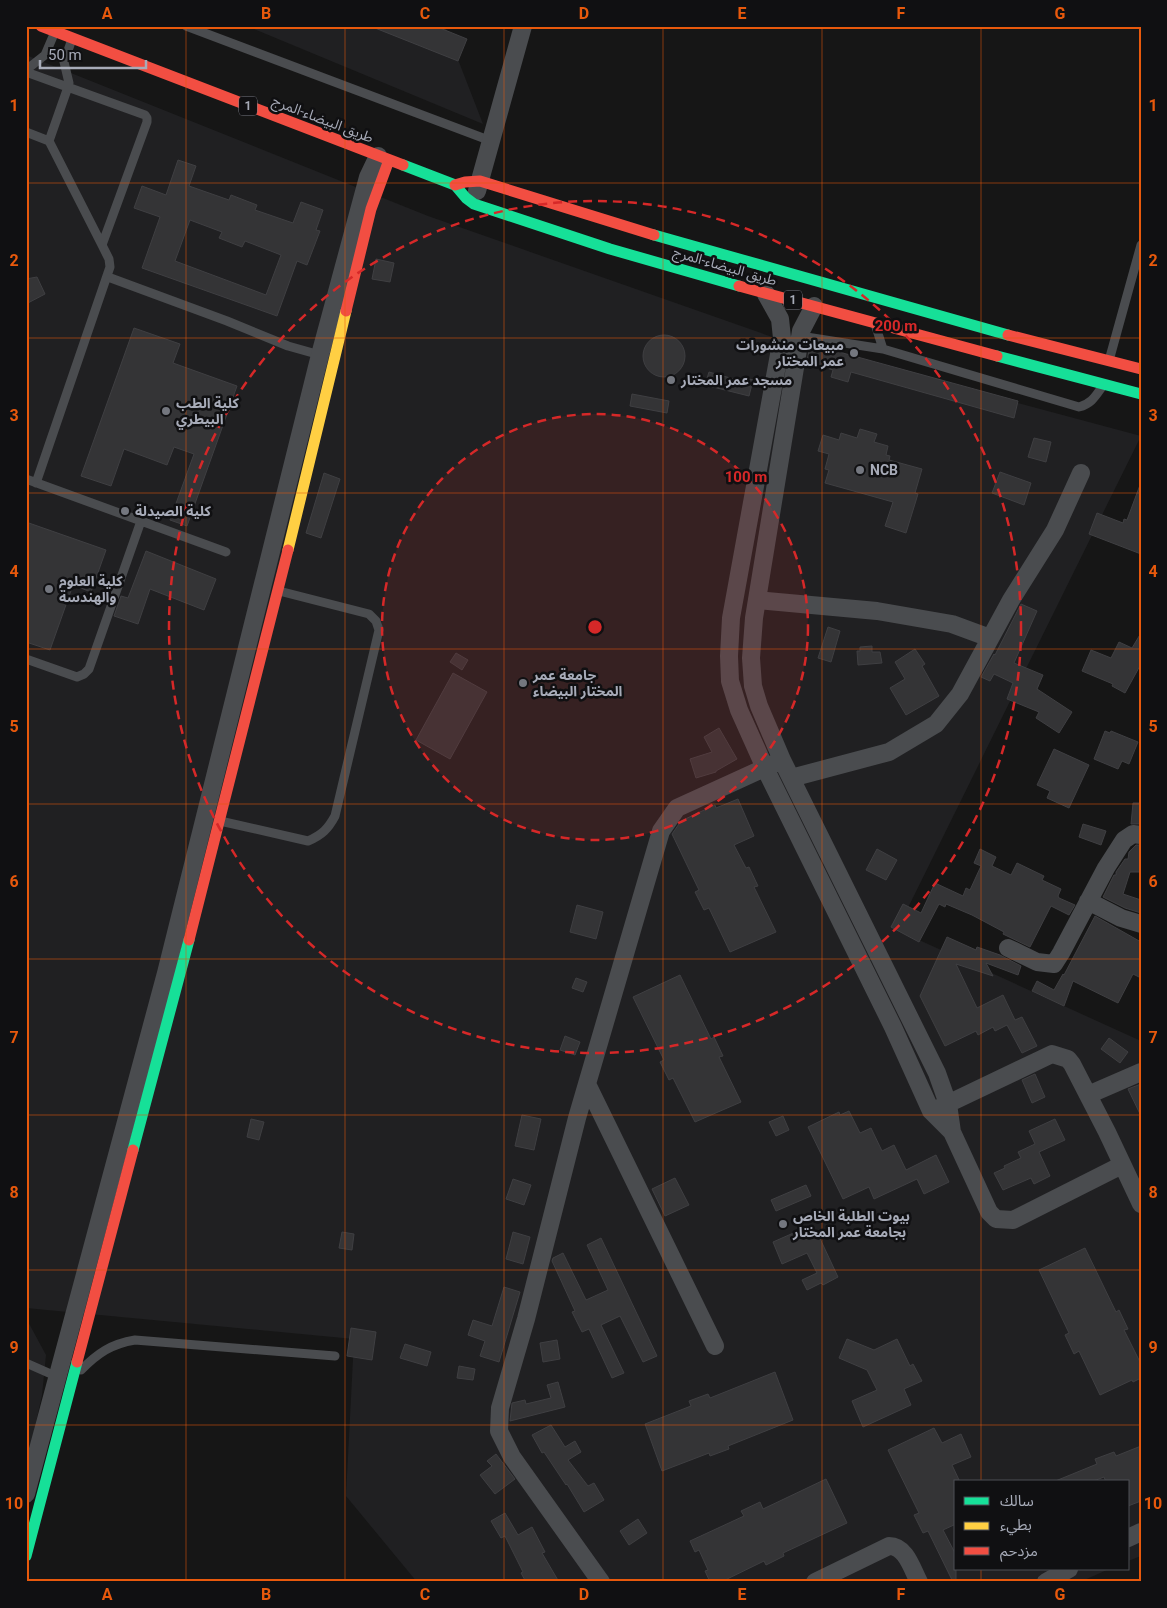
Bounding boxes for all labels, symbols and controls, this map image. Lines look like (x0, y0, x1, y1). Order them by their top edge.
text: A (102, 4, 113, 23)
text: B (261, 4, 271, 23)
text: C (420, 4, 430, 23)
text: D (579, 4, 589, 23)
text: E (738, 4, 747, 23)
text: F (897, 4, 906, 23)
text: G (1055, 4, 1066, 23)
scale bar (40, 38, 146, 70)
text: 50 m (48, 46, 82, 64)
street label: طريق البيضاء-المرج (269, 92, 376, 148)
text: 1 (9, 96, 19, 115)
road number: 1 (239, 96, 257, 115)
text: 1 (1148, 96, 1158, 115)
street label: طريق البيضاء-المرج (670, 244, 779, 291)
text: 2 (9, 251, 19, 270)
text: 2 (1148, 251, 1158, 270)
road number: 1 (784, 290, 802, 310)
text: 200 m (875, 317, 917, 335)
place label: مبيعات منشورات عمر المختار (736, 337, 844, 370)
marker: مبيعات منشورات عمر المختار (848, 347, 860, 359)
place label: مسجد عمر المختار (680, 372, 792, 389)
marker: مسجد عمر المختار (665, 374, 677, 386)
place label: كلية الطب البيطري (176, 395, 239, 430)
marker: كلية الطب البيطري (160, 405, 172, 417)
text: 3 (9, 406, 19, 425)
text: 3 (1148, 406, 1158, 425)
place label: NCB (870, 462, 898, 478)
marker: NCB (854, 464, 866, 476)
text: 100 m (725, 468, 767, 486)
place label: كلية الصيدلة (135, 503, 212, 519)
marker: كلية الصيدلة (119, 505, 131, 517)
text: 4 (9, 562, 19, 581)
text: 4 (1148, 562, 1158, 581)
place label: كلية العلوم والهندسة (59, 573, 123, 605)
marker: كلية العلوم والهندسة (43, 583, 55, 595)
centre of rings (586, 618, 604, 636)
place label: جامعة عمر المختار البيضاء (532, 667, 623, 700)
marker: جامعة عمر المختار البيضاء (517, 677, 529, 689)
text: 5 (9, 717, 19, 736)
text: 5 (1148, 717, 1158, 736)
text: 6 (9, 872, 19, 891)
text: 6 (1148, 872, 1158, 891)
text: 7 (9, 1028, 19, 1047)
text: 7 (1148, 1028, 1158, 1047)
text: 8 (9, 1183, 19, 1202)
text: 8 (1148, 1183, 1158, 1202)
place label: بيوت الطلبة الخاص بجامعة عمر المختار (792, 1208, 910, 1241)
marker: بيوت الطلبة الخاص بجامعة عمر المختار (777, 1218, 789, 1230)
text: 9 (9, 1338, 19, 1357)
text: 9 (1148, 1338, 1158, 1357)
legend (954, 1480, 1130, 1570)
text: سالك (1000, 1492, 1034, 1510)
text: 10 (5, 1494, 23, 1513)
text: 10 (1144, 1494, 1162, 1513)
text: بطيء (1000, 1516, 1032, 1536)
text: مزدحم (1000, 1542, 1038, 1562)
text: A (102, 1585, 113, 1604)
text: B (261, 1585, 271, 1604)
text: C (420, 1585, 430, 1604)
text: D (579, 1585, 589, 1604)
text: E (738, 1585, 747, 1604)
text: F (897, 1585, 906, 1604)
text: G (1055, 1585, 1066, 1604)

